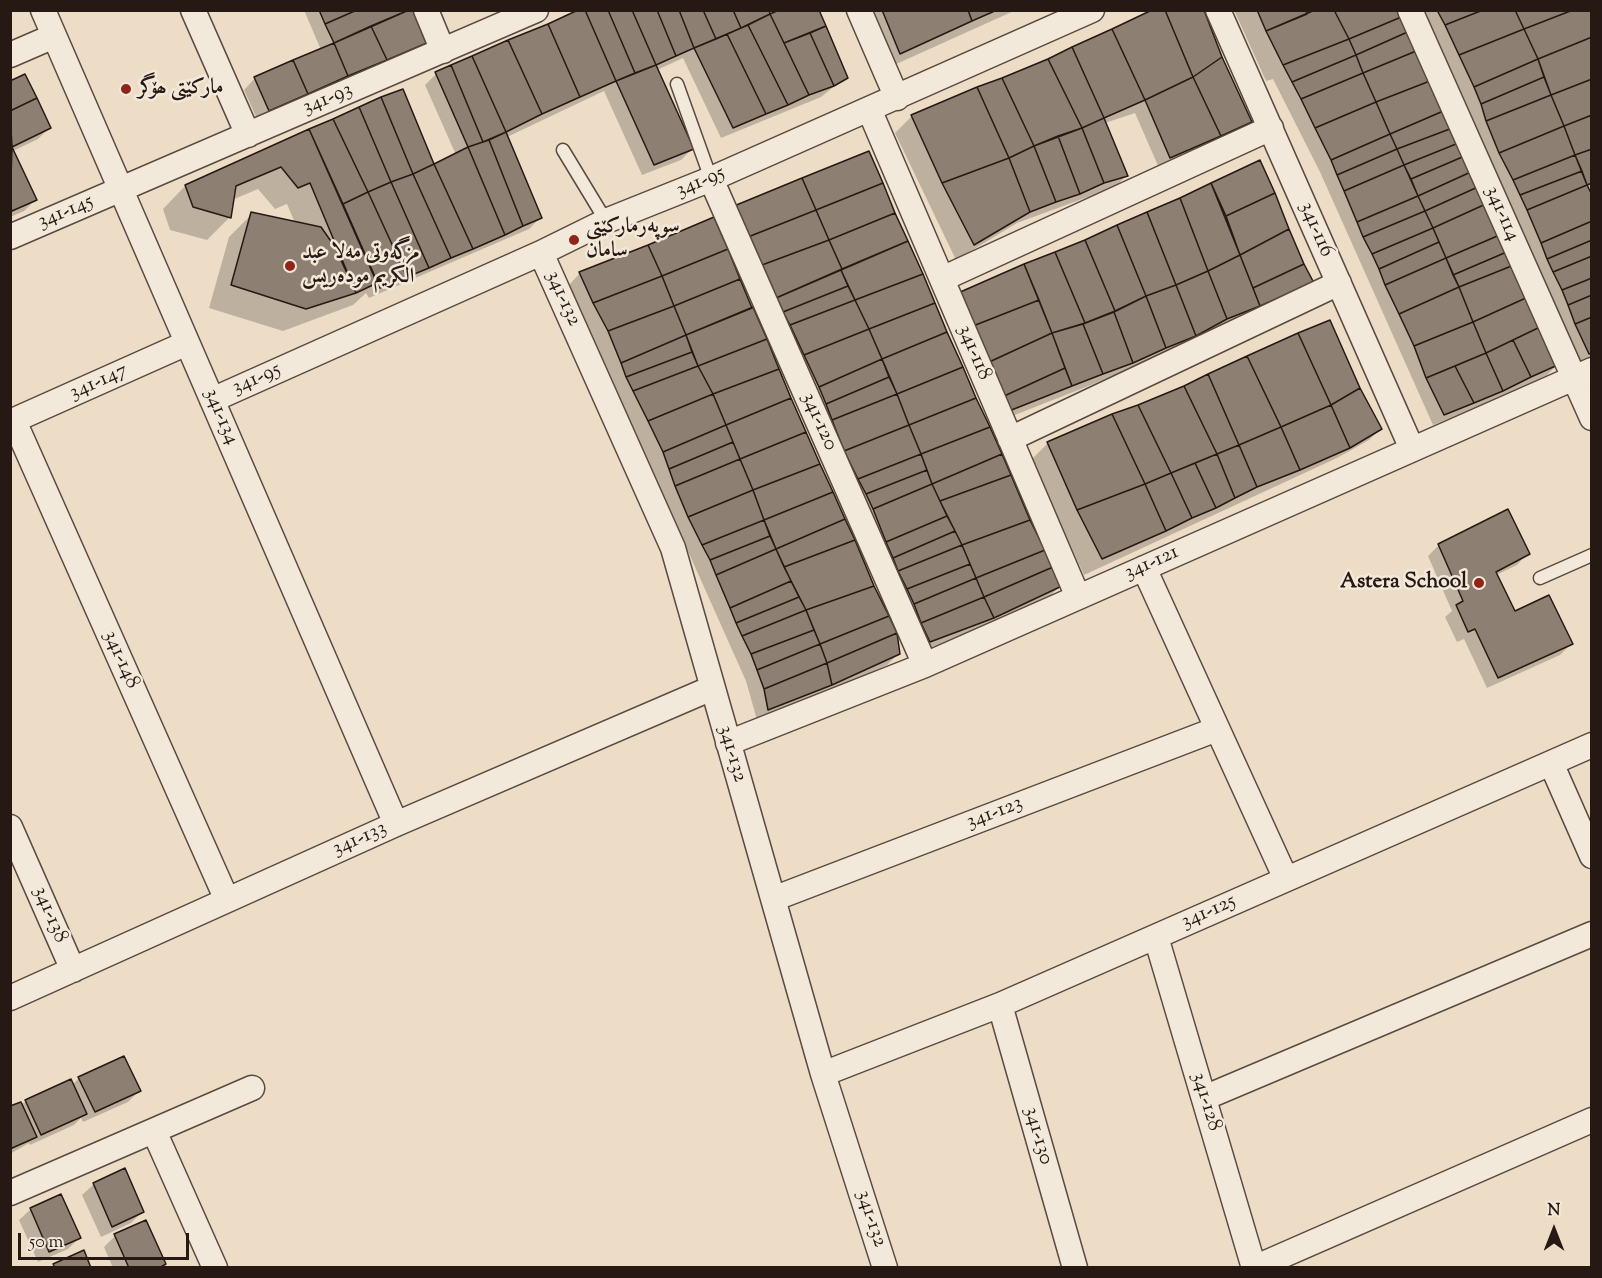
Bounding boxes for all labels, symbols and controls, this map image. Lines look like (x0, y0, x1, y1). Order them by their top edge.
place label: مارکێتی ھۆگر (138, 76, 223, 102)
street label: 341-93 (299, 78, 357, 122)
marker: مارکێتی ھۆگر (119, 82, 133, 96)
street label: 341-95 (673, 161, 729, 205)
street label: 341-114 (1478, 182, 1524, 246)
street label: 341-145 (34, 190, 98, 236)
street label: 341-116 (1292, 199, 1338, 261)
place label: سوپەرمارکێتی سامان (586, 215, 680, 265)
marker: سوپەرمارکێتی سامان (567, 233, 581, 247)
place label: مزگه‌وتی مه‌لا عبد الكريم موده‌ریس (302, 241, 420, 291)
marker: مزگه‌وتی مه‌لا عبد الكريم موده‌ریس (283, 259, 297, 273)
street label: 341-132 (539, 267, 585, 331)
street label: 341-118 (950, 322, 996, 384)
street label: 341-95 (229, 358, 285, 402)
street label: 341-147 (66, 359, 132, 407)
street label: 341-134 (197, 385, 243, 449)
street label: 341-120 (794, 389, 842, 455)
street label: 341-121 (1121, 541, 1183, 587)
place label: Astera School (1340, 570, 1467, 596)
marker: Astera School (1472, 576, 1486, 590)
street label: 341-148 (96, 627, 144, 693)
street label: 341-132 (711, 722, 751, 786)
street label: 341-123 (963, 792, 1027, 836)
street label: 341-133 (329, 817, 391, 863)
street label: 341-138 (26, 883, 72, 947)
street label: 341-125 (1178, 890, 1240, 936)
street label: 341-128 (1184, 1069, 1226, 1135)
street label: 341-130 (1017, 1104, 1057, 1168)
street label: 341-132 (849, 1187, 891, 1251)
north arrow (1524, 1200, 1584, 1260)
text: N (1548, 1200, 1560, 1223)
scale bar (21, 1221, 192, 1259)
text: 50 m (29, 1230, 63, 1256)

